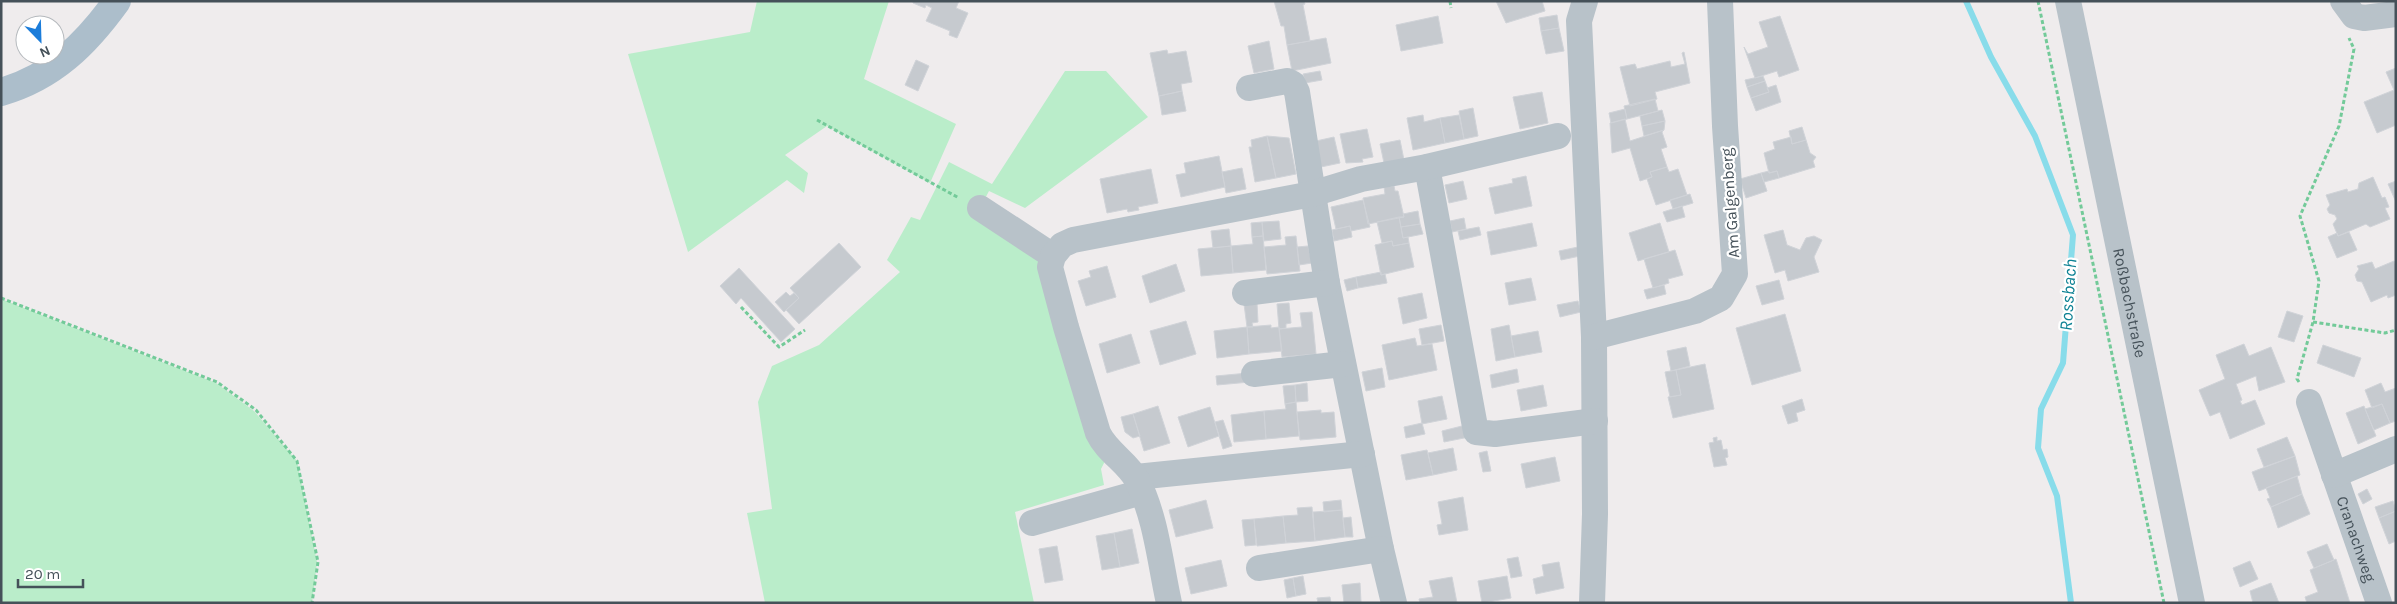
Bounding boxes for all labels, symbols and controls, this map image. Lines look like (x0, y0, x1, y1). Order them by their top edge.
north arrow (15, 15, 65, 65)
text: N (37, 42, 53, 61)
street label: Am Galgenberg (1717, 147, 1743, 259)
street label: Roßbachstraße (2110, 246, 2151, 359)
water label: Rossbach (2054, 258, 2082, 332)
street label: Cranachweg (2333, 493, 2380, 584)
scale bar (18, 556, 82, 588)
text: 20 m (25, 565, 60, 583)

